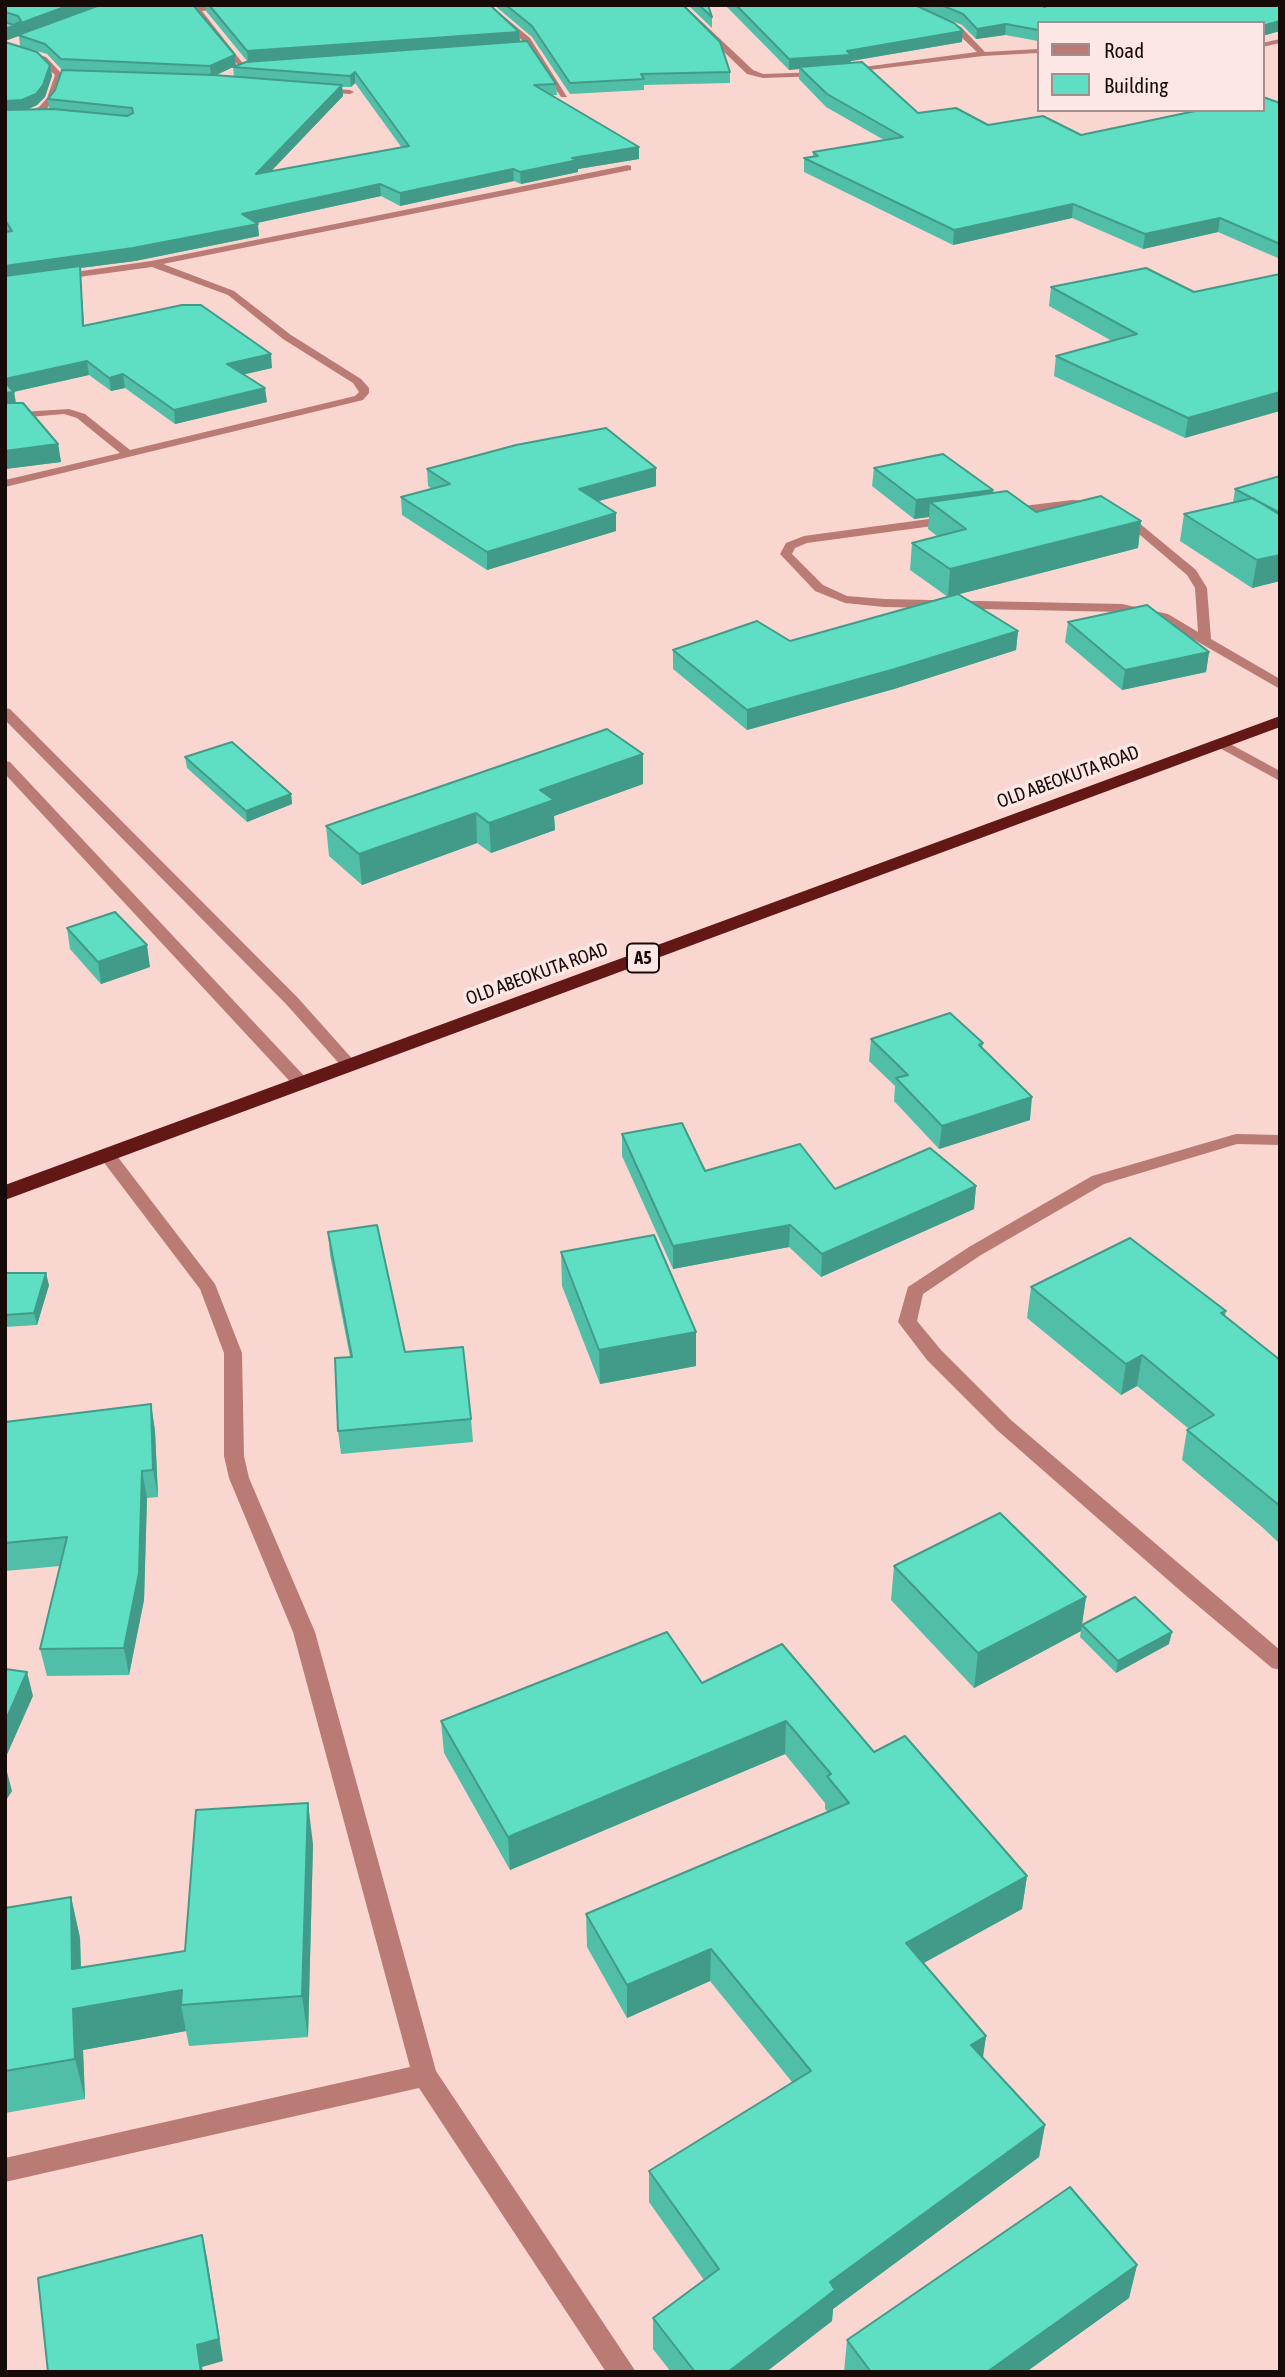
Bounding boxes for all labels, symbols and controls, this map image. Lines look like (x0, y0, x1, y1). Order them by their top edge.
legend (1036, 21, 1264, 112)
text: Road (1104, 38, 1144, 62)
text: Building (1104, 73, 1168, 97)
street label: OLD ABEOKUTA ROAD (994, 741, 1142, 813)
street label: OLD ABEOKUTA ROAD (463, 938, 611, 1010)
road number: A5 (627, 944, 659, 973)

